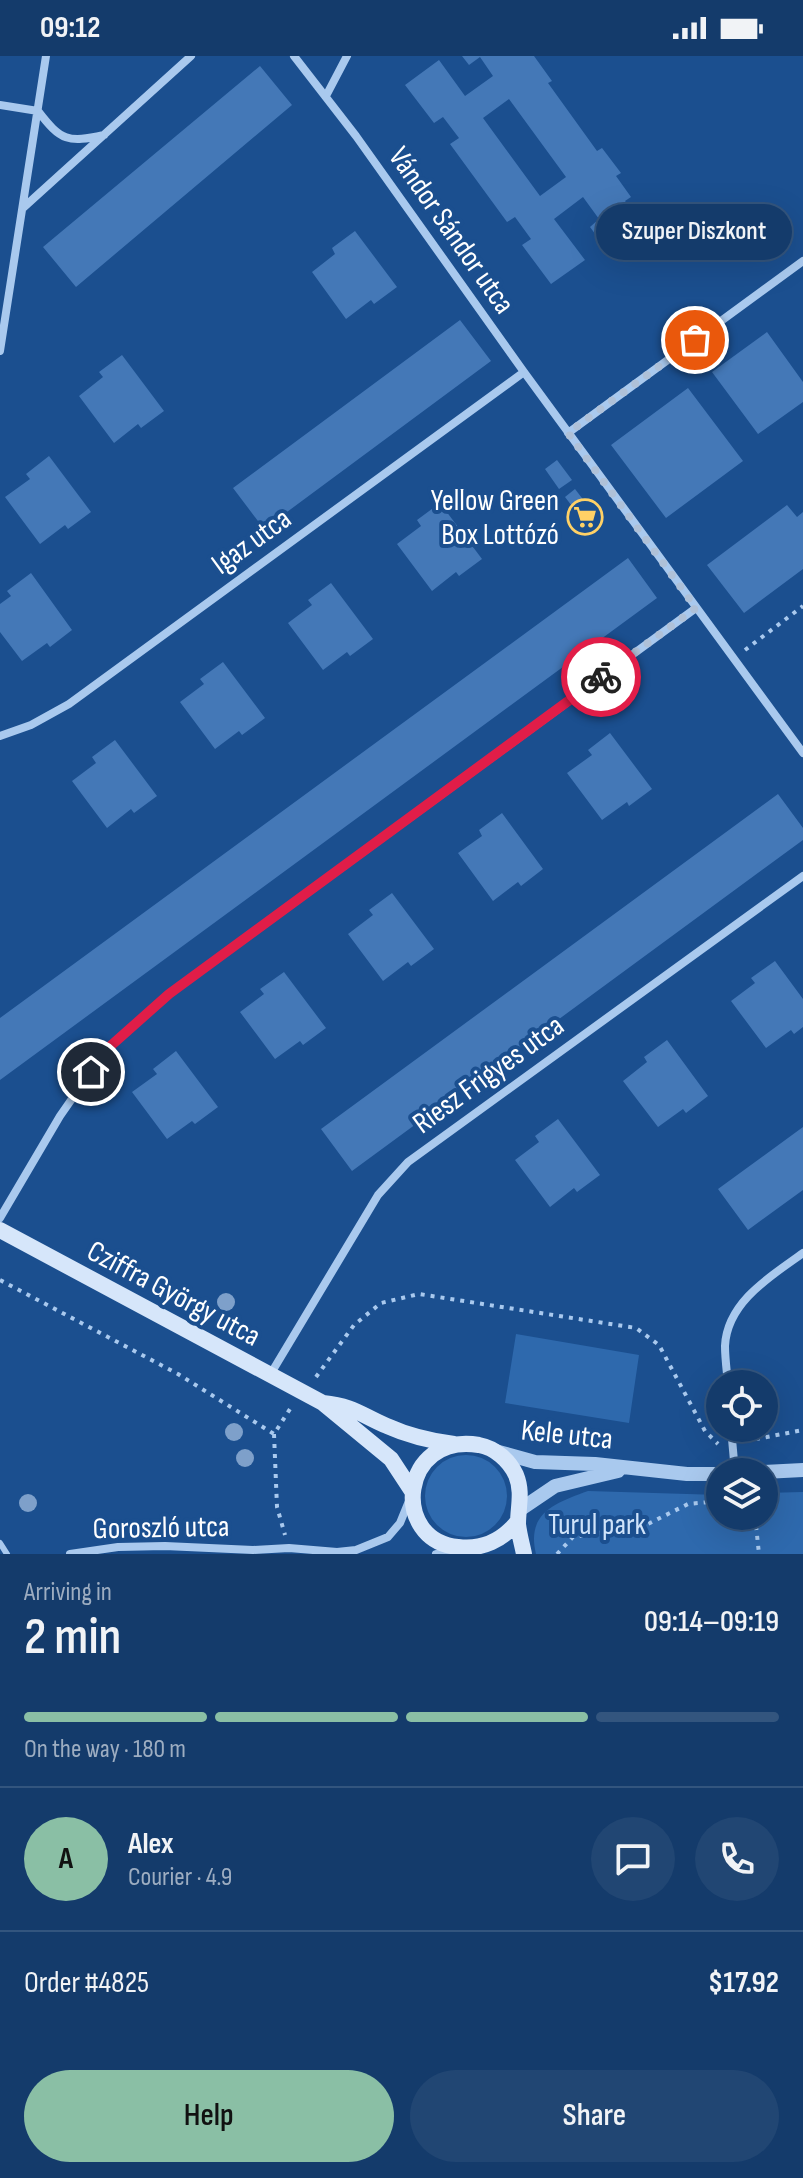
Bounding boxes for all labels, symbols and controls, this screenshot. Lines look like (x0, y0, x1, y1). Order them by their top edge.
text: 09:12 (40, 10, 100, 46)
street label: Vándor Sándor utca (380, 140, 522, 321)
callout: Szuper Diszkont (597, 204, 793, 260)
text: Szuper Diszkont (622, 216, 766, 247)
pin (661, 306, 729, 374)
icon: bag (673, 318, 717, 362)
place label: Yellow Green Box Lottózó (431, 483, 559, 553)
supermarket icon: Yellow Green Box Lottózó (566, 498, 604, 536)
street label: Igaz utca (205, 501, 298, 583)
courier (561, 637, 641, 717)
icon: bike (579, 655, 623, 699)
street label: Riesz Frigyes utca (406, 1008, 571, 1142)
pin (57, 1038, 125, 1106)
icon: home (69, 1050, 113, 1094)
street label: Cziffra György utca (81, 1233, 266, 1355)
map controls (706, 1370, 778, 1530)
button: locate (706, 1370, 778, 1442)
street label: Kele utca (519, 1412, 615, 1458)
button: layers (706, 1458, 778, 1530)
park label: Turul park (548, 1507, 647, 1543)
street label: Goroszló utca (92, 1509, 230, 1547)
text: Arriving in (24, 1577, 112, 1608)
text: 09:14–09:19 (644, 1604, 779, 1640)
text: 2 min (24, 1606, 121, 1669)
text: On the way · 180 m (24, 1734, 186, 1765)
button: chat (591, 1817, 675, 1901)
button: phone (695, 1817, 779, 1901)
text: Alex (128, 1826, 174, 1862)
text: A (59, 1841, 73, 1877)
text: Courier · 4.9 (128, 1862, 232, 1893)
text: Order #4825 (24, 1965, 149, 2001)
text: $17.92 (708, 1965, 779, 2001)
button: Help (24, 2070, 394, 2162)
button: Share (410, 2070, 779, 2162)

